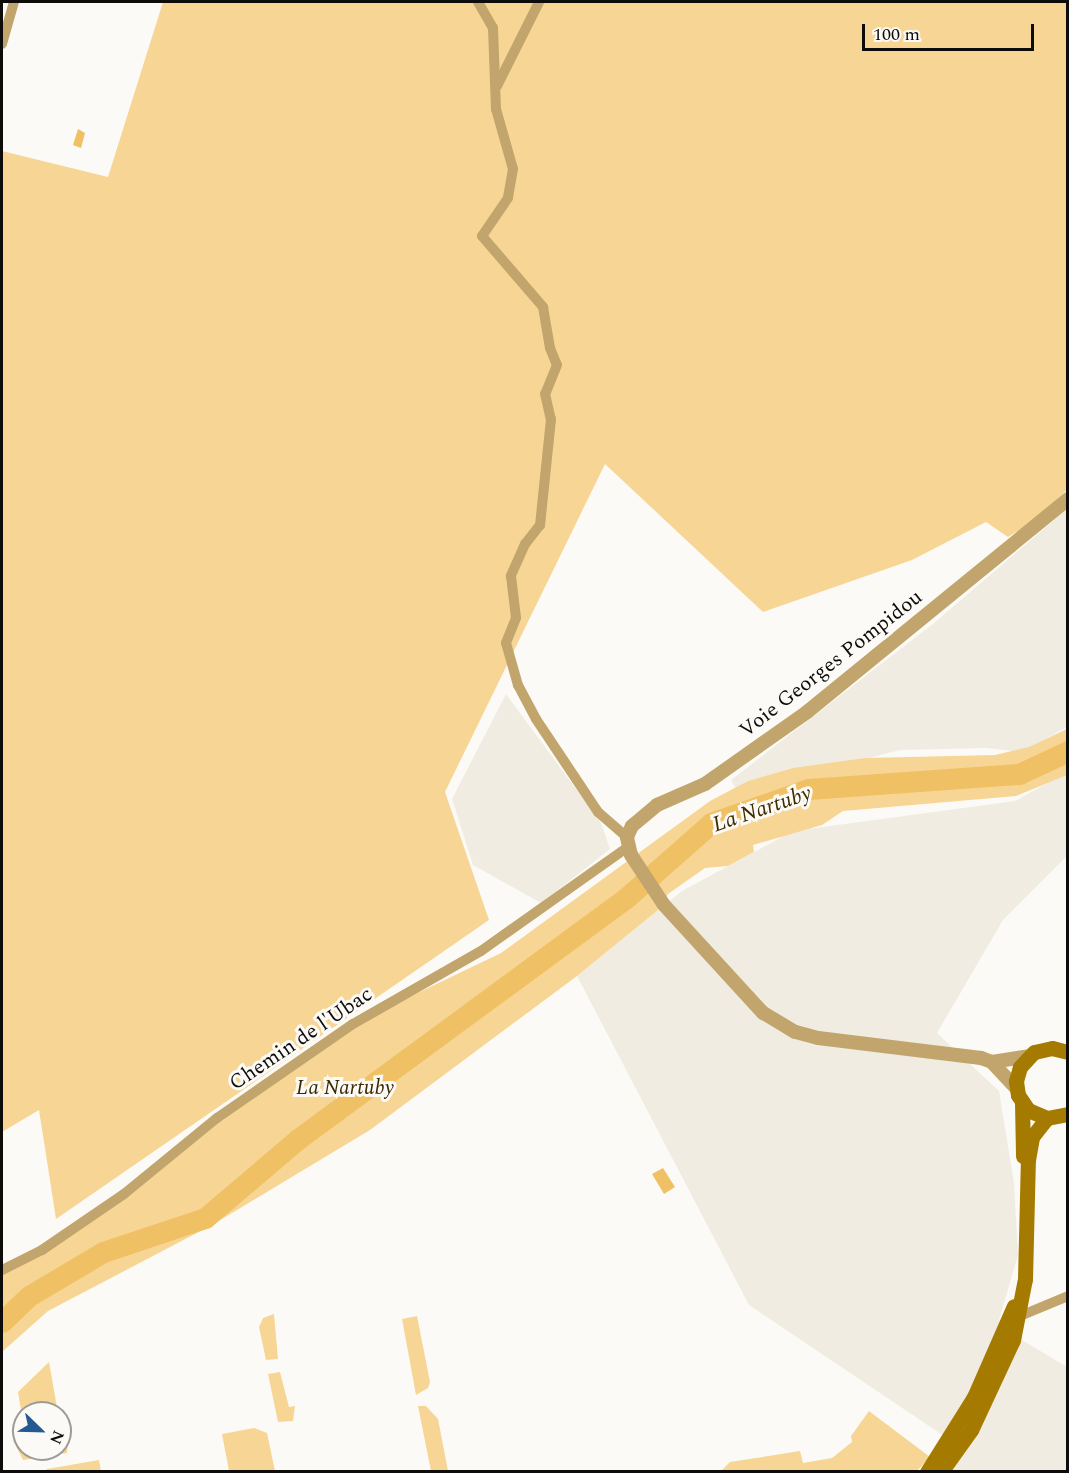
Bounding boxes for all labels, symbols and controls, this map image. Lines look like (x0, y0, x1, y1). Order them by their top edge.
scale bar (865, 12, 1038, 50)
text: 100 m (873, 21, 920, 48)
street label: Voie Georges Pompidou (734, 585, 928, 743)
water label: La Nartuby (709, 780, 815, 838)
street label: Chemin de l'Ubac (225, 982, 377, 1096)
park label: La Nartuby (296, 1075, 394, 1101)
north arrow (12, 1401, 72, 1461)
text: N (43, 1427, 70, 1448)

